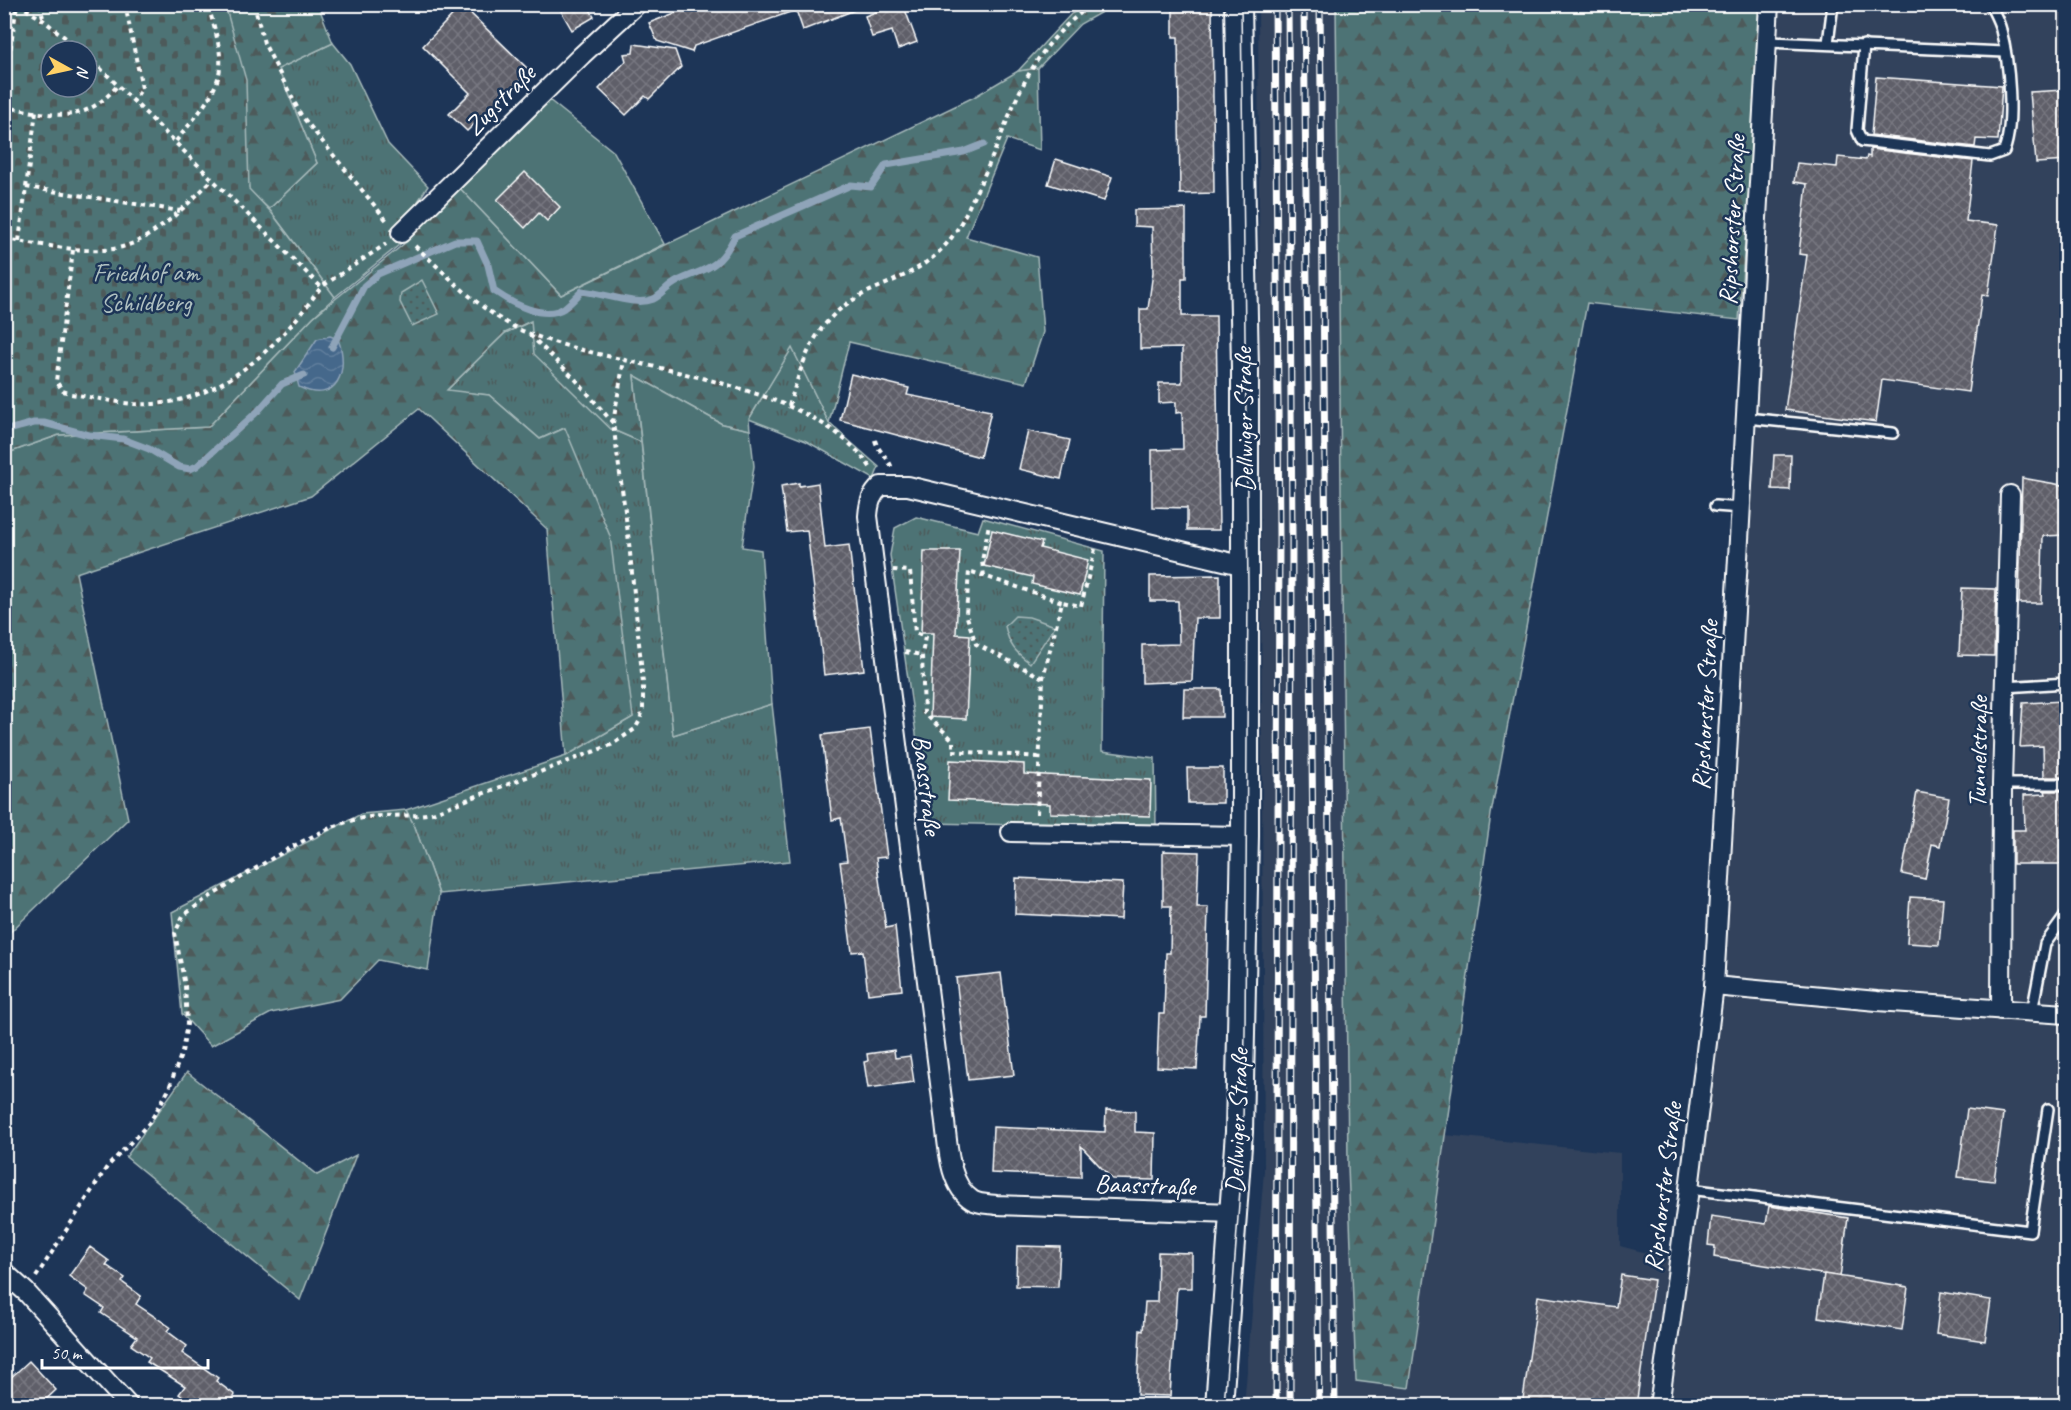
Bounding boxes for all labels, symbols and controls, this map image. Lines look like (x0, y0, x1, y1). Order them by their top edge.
north arrow (39, 39, 99, 99)
street label: Zugstraße (457, 56, 544, 143)
text: N (72, 65, 93, 80)
street label: Ripshorster Straße (1711, 132, 1753, 306)
park label: Friedhof am Schildberg (93, 256, 201, 319)
street label: Dellwiger Straße (1226, 345, 1262, 493)
street label: Ripshorster Straße (1684, 617, 1726, 791)
street label: Tunnelstraße (1961, 693, 1996, 808)
street label: Baasstraße (905, 733, 950, 839)
street label: Dellwiger Straße (1218, 1045, 1256, 1194)
street label: Ripshorster Straße (1636, 1098, 1690, 1273)
street label: Baasstraße (1094, 1167, 1198, 1203)
scale bar (42, 1332, 208, 1370)
text: 50 m (51, 1342, 84, 1364)

